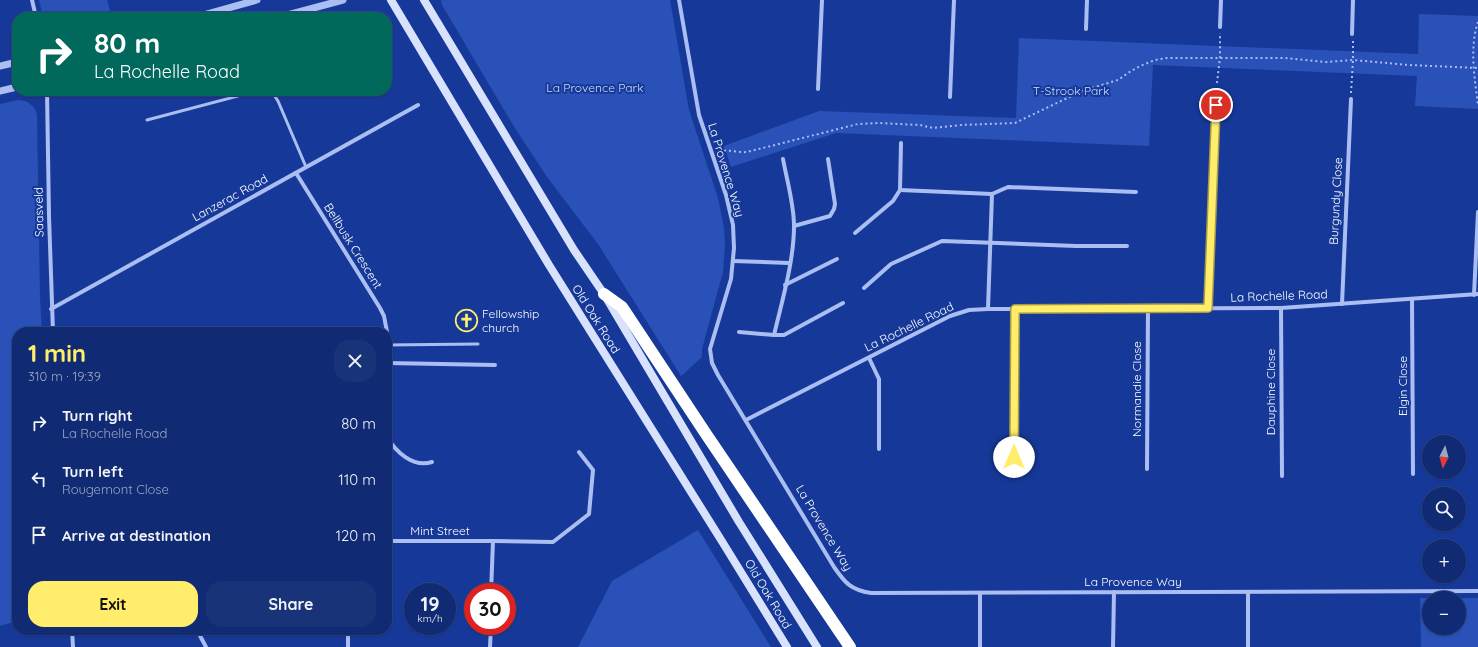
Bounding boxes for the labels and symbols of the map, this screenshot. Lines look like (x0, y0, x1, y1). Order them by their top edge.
park label: La Provence Park (546, 80, 644, 95)
park label: T-Strook Park (1033, 83, 1109, 98)
pin (1199, 88, 1233, 122)
street label: La Provence Way (705, 121, 748, 219)
street label: Burgundy Close (1326, 157, 1345, 245)
street label: Lanzerac Road (189, 171, 270, 224)
street label: Saasveld (31, 187, 46, 237)
street label: Bellbusk Crescent (321, 200, 386, 291)
street label: Old Oak Road (569, 282, 624, 356)
street label: La Rochelle Road (1230, 286, 1328, 305)
street label: La Rochelle Road (862, 299, 956, 355)
place label: Fellowship church (482, 306, 539, 335)
church icon: Fellowship church (454, 308, 480, 334)
street label: Normandie Close (1129, 341, 1144, 437)
street label: Dauphine Close (1263, 349, 1278, 435)
street label: Elgin Close (1395, 356, 1410, 416)
north arrow (1422, 435, 1466, 479)
position arrow (993, 436, 1035, 478)
street label: La Provence Way (793, 482, 856, 573)
street label: Mint Street (410, 523, 470, 538)
street label: Old Oak Road (742, 556, 795, 631)
street label: La Provence Way (1084, 574, 1182, 589)
speed limit sign: 30 (464, 583, 516, 635)

